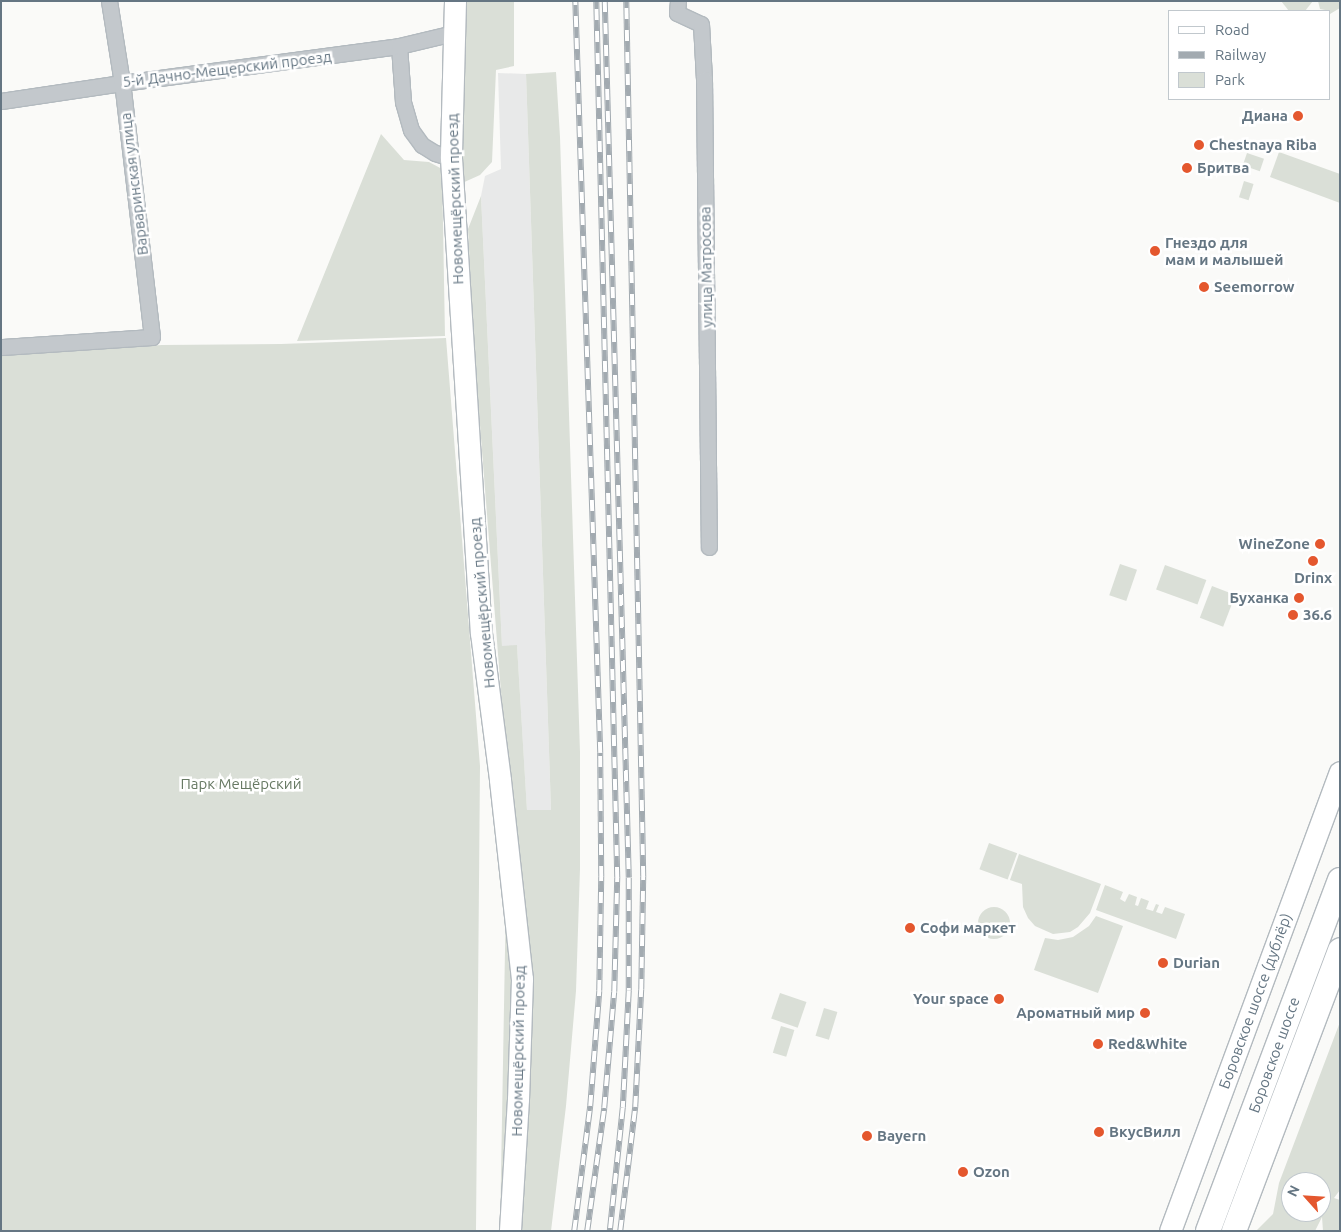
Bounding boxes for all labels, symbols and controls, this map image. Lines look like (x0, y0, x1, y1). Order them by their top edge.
legend (1168, 10, 1331, 100)
text: Road (1215, 21, 1250, 38)
text: Railway (1215, 46, 1266, 63)
street label: 5-й Дачно-Мещерский проезд (122, 47, 332, 91)
text: Park (1215, 71, 1245, 88)
place label: Диана (1242, 107, 1288, 125)
marker: Диана (1292, 110, 1304, 122)
street label: Варваринская улица (116, 112, 152, 256)
street label: Новомещёрский проезд (443, 113, 467, 285)
place label: Chestnaya Riba (1209, 136, 1317, 154)
marker: Chestnaya Riba (1193, 139, 1205, 151)
place label: Бритва (1197, 159, 1249, 177)
marker: Бритва (1181, 162, 1193, 174)
street label: улица Матросова (696, 206, 716, 328)
place label: Гнездо для мам и малышей (1165, 233, 1283, 268)
marker: Гнездо для мам и малышей (1149, 245, 1161, 257)
place label: Seemorrow (1214, 278, 1295, 296)
marker: Seemorrow (1198, 281, 1210, 293)
street label: Новомещёрский проезд (466, 517, 498, 689)
place label: WineZone (1238, 535, 1310, 553)
marker: WineZone (1314, 538, 1326, 550)
marker: Drinx (1307, 555, 1319, 567)
place label: Drinx (1294, 569, 1332, 587)
place label: Буханка (1230, 589, 1289, 607)
marker: Буханка (1293, 592, 1305, 604)
place label: 36.6 (1303, 606, 1332, 624)
marker: 36.6 (1287, 609, 1299, 621)
park label: Парк Мещёрский (180, 775, 302, 793)
street label: Боровское шоссе (дублёр) (1215, 911, 1295, 1091)
place label: Софи маркет (920, 919, 1016, 937)
marker: Софи маркет (904, 922, 916, 934)
place label: Durian (1173, 954, 1220, 972)
marker: Durian (1157, 957, 1169, 969)
street label: Новомещёрский проезд (508, 965, 528, 1137)
place label: Your space (913, 990, 989, 1008)
marker: Your space (993, 993, 1005, 1005)
street label: Боровское шоссе (1245, 995, 1303, 1115)
place label: Ароматный мир (1016, 1004, 1135, 1022)
marker: Ароматный мир (1139, 1007, 1151, 1019)
place label: Red&White (1108, 1035, 1187, 1053)
marker: Red&White (1092, 1038, 1104, 1050)
place label: ВкусВилл (1109, 1123, 1181, 1141)
marker: ВкусВилл (1093, 1126, 1105, 1138)
place label: Bayern (877, 1127, 926, 1145)
marker: Bayern (861, 1130, 873, 1142)
place label: Ozon (973, 1163, 1010, 1181)
marker: Ozon (957, 1166, 969, 1178)
north arrow (1281, 1172, 1331, 1222)
text: N (1284, 1183, 1303, 1199)

